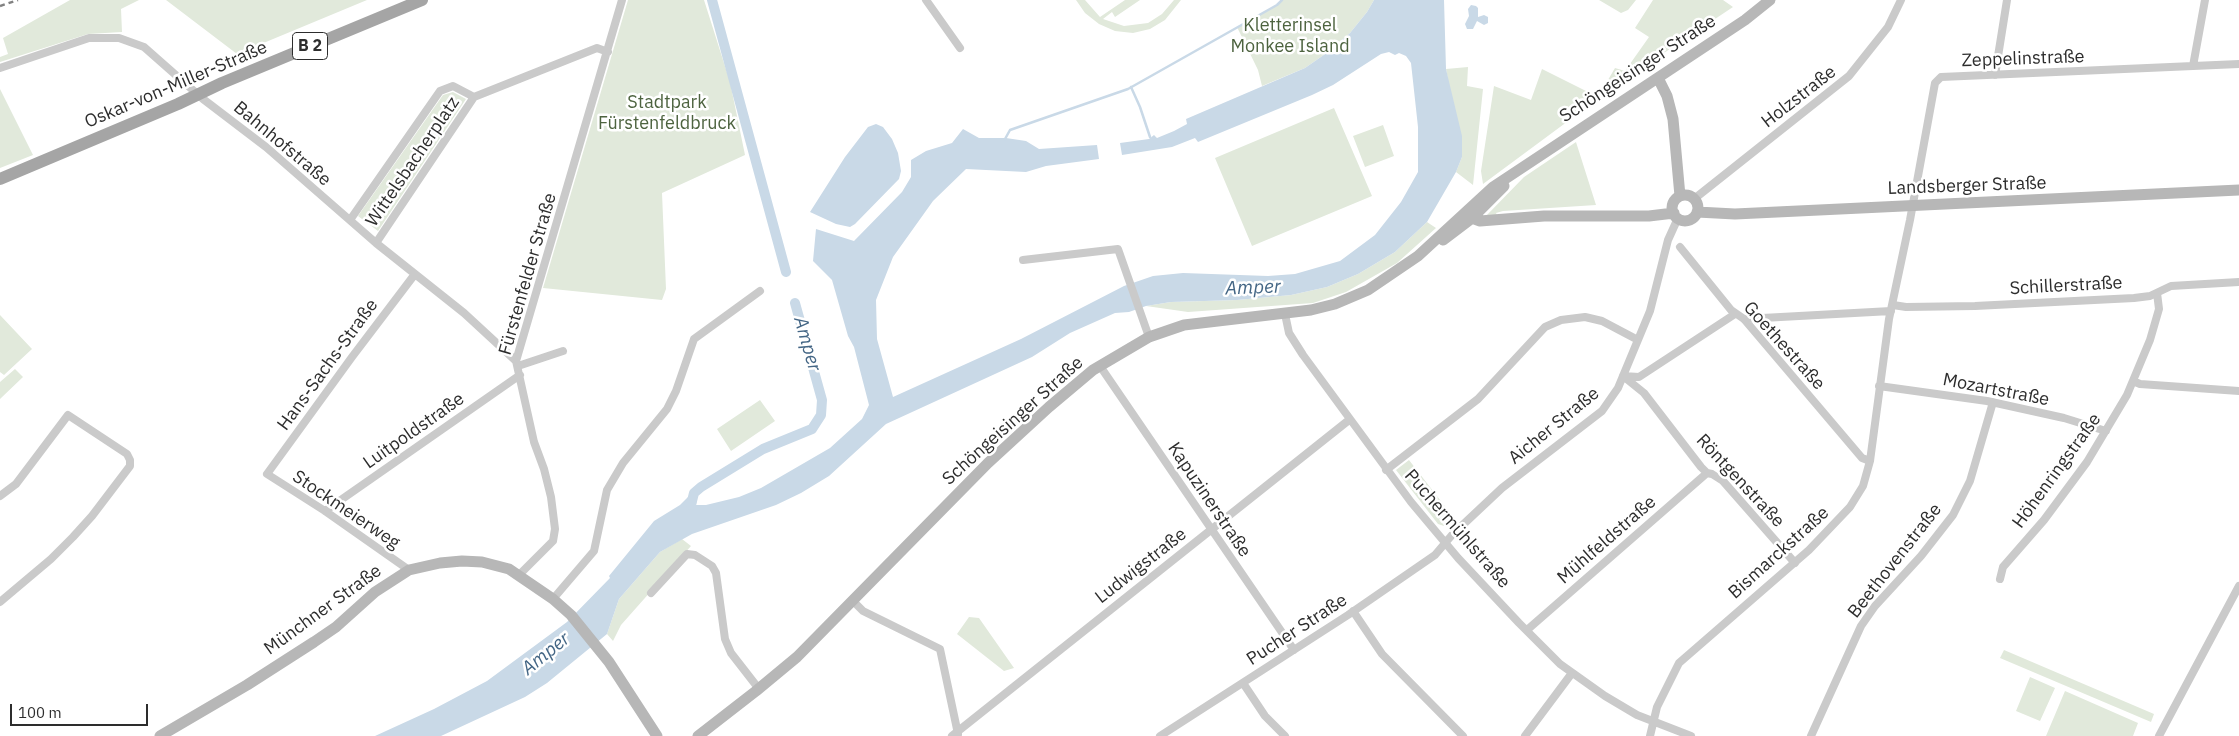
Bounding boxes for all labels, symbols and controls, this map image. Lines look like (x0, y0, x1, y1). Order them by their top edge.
street label: Schöngeisinger Straße (1556, 10, 1720, 128)
park label: Kletterinsel Monkee Island (1230, 15, 1350, 58)
road number: B 2 (292, 32, 328, 59)
street label: Oskar-von-Miller-Straße (82, 37, 270, 133)
street label: Zeppelinstraße (1961, 46, 2085, 72)
street label: Holzstraße (1757, 61, 1841, 133)
park label: Stadtpark Fürstenfeldbruck (598, 92, 736, 134)
street label: Wittelsbacherplatz (362, 93, 464, 231)
street label: Bahnhofstraße (229, 97, 335, 191)
street label: Landsberger Straße (1887, 172, 2047, 200)
street label: Fürstenfelder Straße (495, 191, 561, 357)
street label: Schillerstraße (2009, 272, 2123, 300)
water label: Amper (1225, 276, 1281, 300)
street label: Hans-Sachs-Straße (273, 295, 383, 435)
street label: Goethestraße (1739, 297, 1829, 395)
water label: Amper (788, 314, 826, 374)
street label: Schöngeisinger Straße (938, 352, 1088, 490)
street label: Mozartstraße (1941, 369, 2051, 411)
street label: Aicher Straße (1504, 383, 1604, 469)
street label: Luitpoldstraße (359, 388, 469, 474)
street label: Höhenringstraße (2008, 409, 2106, 533)
street label: Röntgenstraße (1691, 430, 1789, 532)
street label: Kapuzinerstraße (1163, 439, 1255, 561)
street label: Puchermühlstraße (1399, 465, 1515, 593)
street label: Stockmeierweg (288, 466, 404, 554)
street label: Mühlfeldstraße (1553, 491, 1661, 589)
street label: Beethovenstraße (1844, 499, 1946, 623)
street label: Bismarckstraße (1724, 502, 1834, 604)
street label: Ludwigstraße (1091, 524, 1191, 608)
street label: Münchner Straße (260, 560, 386, 660)
street label: Pucher Straße (1243, 589, 1351, 671)
water label: Amper (517, 628, 575, 680)
scale bar (12, 694, 150, 726)
text: 100 m (18, 703, 62, 722)

